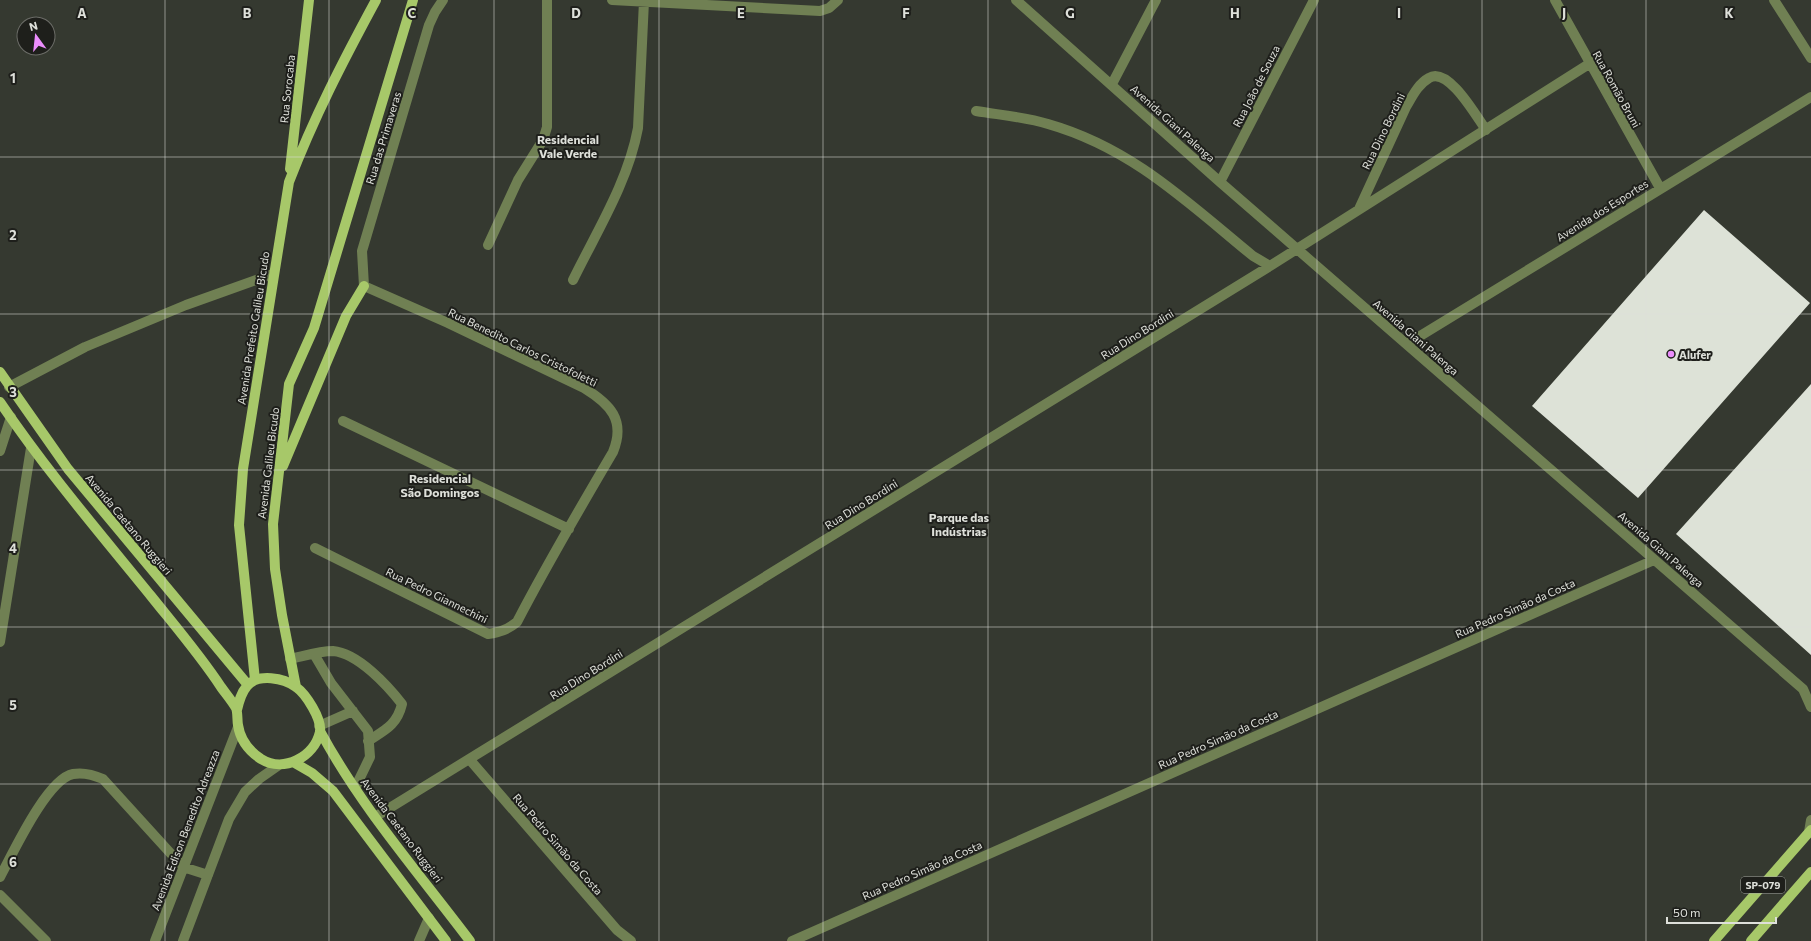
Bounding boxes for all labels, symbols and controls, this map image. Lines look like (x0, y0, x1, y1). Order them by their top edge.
text: A (77, 5, 87, 21)
text: B (243, 5, 252, 21)
text: C (408, 5, 417, 21)
text: D (571, 5, 581, 21)
text: E (737, 5, 745, 21)
text: F (902, 5, 910, 21)
text: G (1065, 5, 1075, 21)
text: H (1230, 5, 1240, 21)
text: I (1397, 5, 1401, 21)
text: J (1562, 5, 1566, 21)
text: K (1724, 5, 1734, 21)
north arrow (16, 16, 56, 56)
text: N (28, 19, 39, 33)
street label: Rua João de Souza (1230, 43, 1283, 130)
street label: Rua Romão Bruni (1591, 48, 1644, 130)
street label: Rua Sorocaba (277, 54, 297, 124)
text: 1 (10, 70, 16, 86)
street label: Avenida Giani Palenga (1128, 82, 1218, 164)
street label: Rua das Primaveras (363, 90, 403, 186)
street label: Rua Dino Bordini (1359, 91, 1407, 171)
district label: Residencial Vale Verde (537, 132, 599, 160)
street label: Avenida dos Esportes (1554, 176, 1650, 244)
text: 2 (9, 227, 17, 243)
street label: Avenida Prefeito Galileu Bicudo (234, 250, 272, 406)
street label: Avenida Giani Palenga (1371, 296, 1461, 378)
street label: Rua Benedito Carlos Cristofoletti (446, 305, 600, 389)
street label: Rua Dino Bordini (1098, 306, 1176, 362)
place label: Alufer (1679, 348, 1711, 361)
marker: Alufer (1666, 349, 1676, 359)
text: 3 (9, 384, 17, 400)
street label: Avenida Galileu Bicudo (255, 406, 281, 520)
street label: Avenida Caetano Ruggieri (83, 471, 175, 577)
district label: Residencial São Domingos (401, 471, 480, 499)
street label: Rua Dino Bordini (822, 476, 900, 532)
street label: Avenida Giani Palenga (1616, 508, 1706, 590)
district label: Parque das Indústrias (929, 510, 990, 538)
text: 4 (9, 540, 17, 556)
street label: Rua Pedro Giannechini (384, 565, 490, 625)
street label: Rua Pedro Simão da Costa (1453, 576, 1577, 640)
street label: Rua Dino Bordini (547, 646, 625, 702)
text: 5 (9, 697, 17, 713)
street label: Rua Pedro Simão da Costa (1156, 707, 1280, 771)
street label: Avenida Edison Benedito Adreazza (148, 748, 222, 912)
street label: Avenida Caetano Ruggieri (359, 775, 446, 885)
street label: Rua Pedro Simão da Costa (511, 791, 605, 897)
street label: Rua Pedro Simão da Costa (860, 838, 984, 902)
text: 6 (9, 854, 17, 870)
road number: SP-079 (1741, 877, 1785, 893)
scale bar (1667, 899, 1776, 925)
text: 50 m (1673, 905, 1701, 919)

